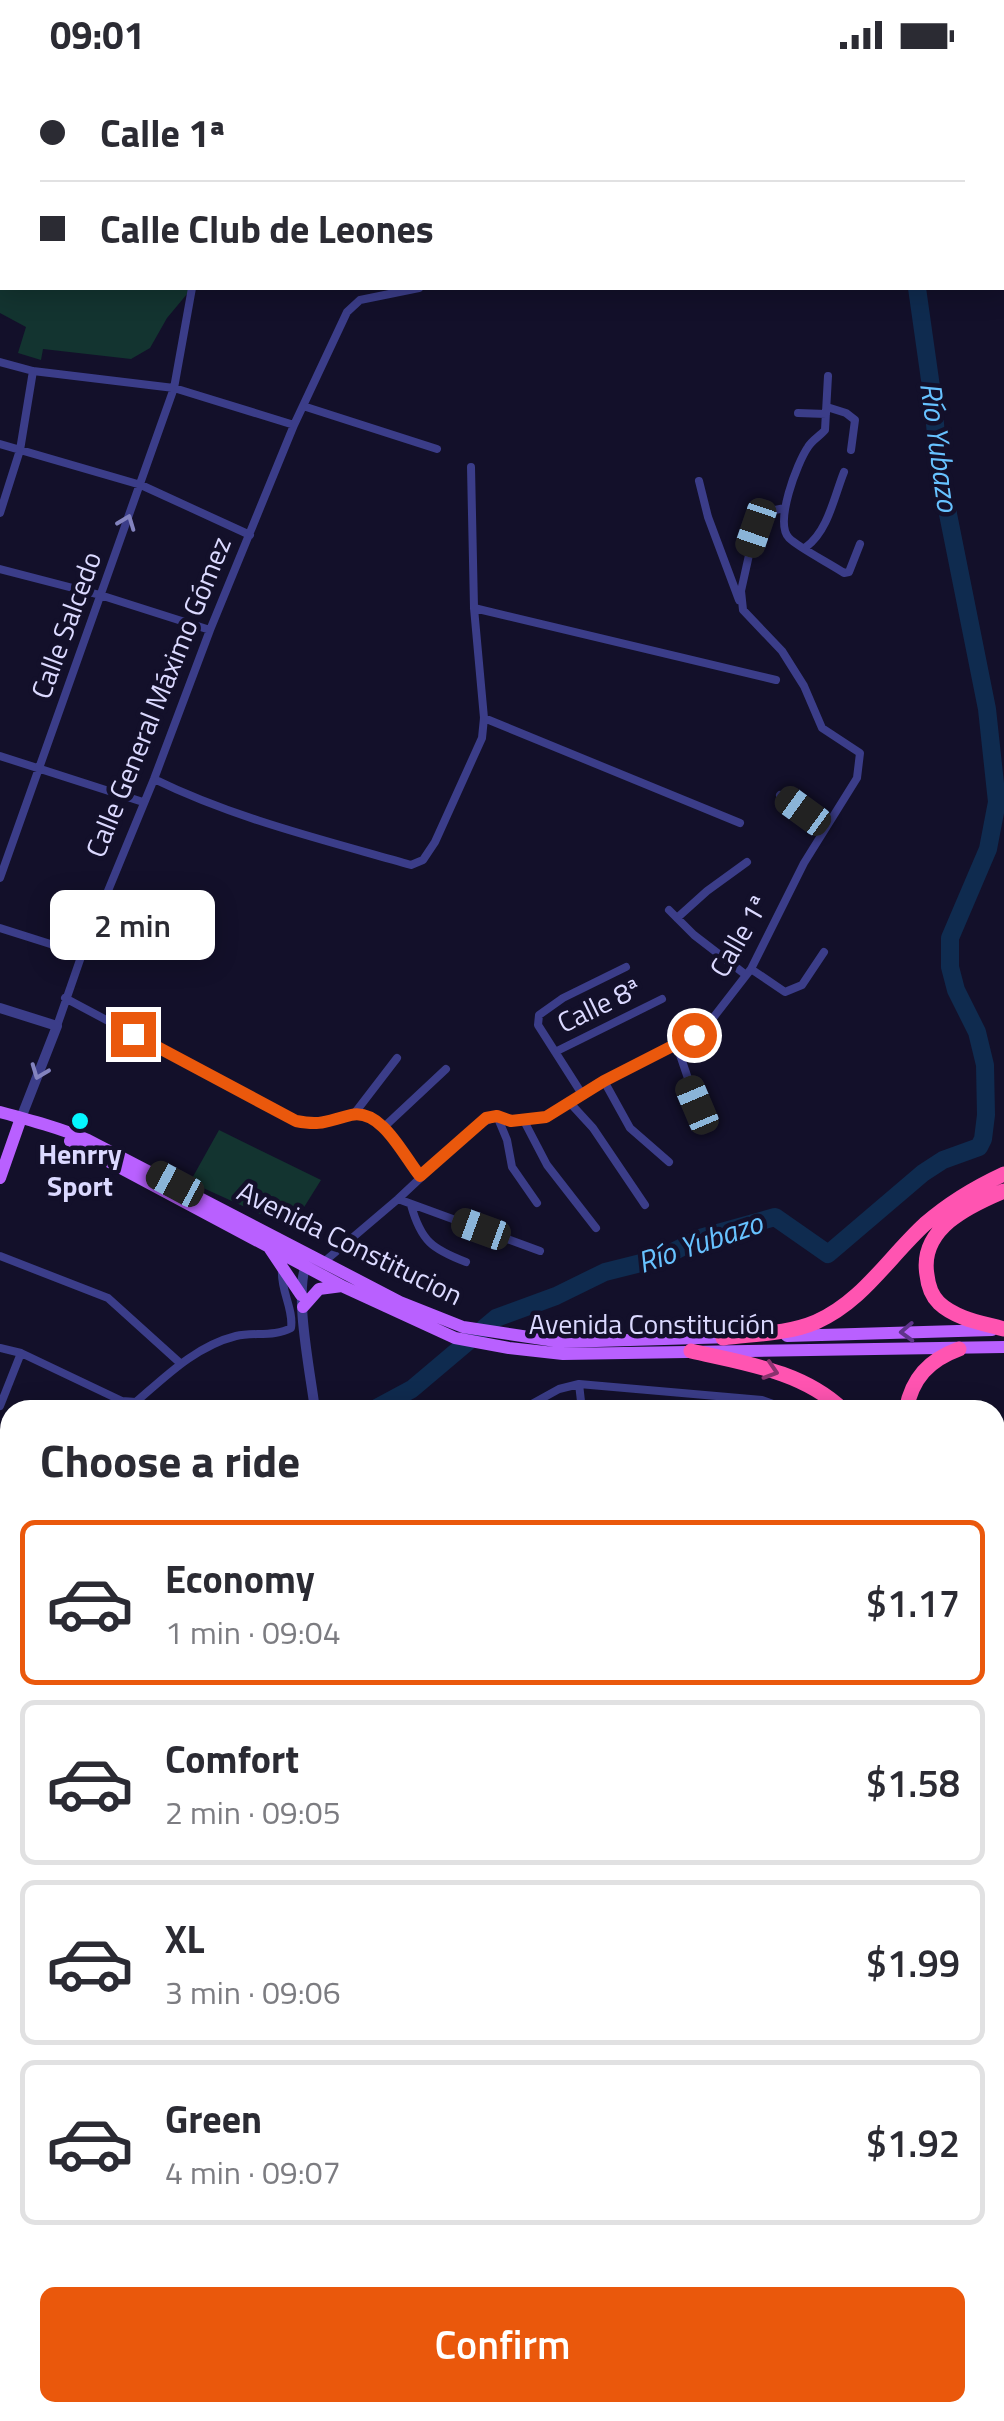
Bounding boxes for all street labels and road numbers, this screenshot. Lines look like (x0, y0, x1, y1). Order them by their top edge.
street label: Calle General Máximo Gómez (73, 530, 242, 864)
street label: Calle Salcedo (19, 545, 112, 705)
street label: Calle 1ª (698, 886, 779, 985)
street label: Calle 8ª (549, 966, 648, 1043)
street label: Avenida Constitucion (230, 1169, 470, 1316)
street label: Avenida Constitución (529, 1302, 775, 1345)

